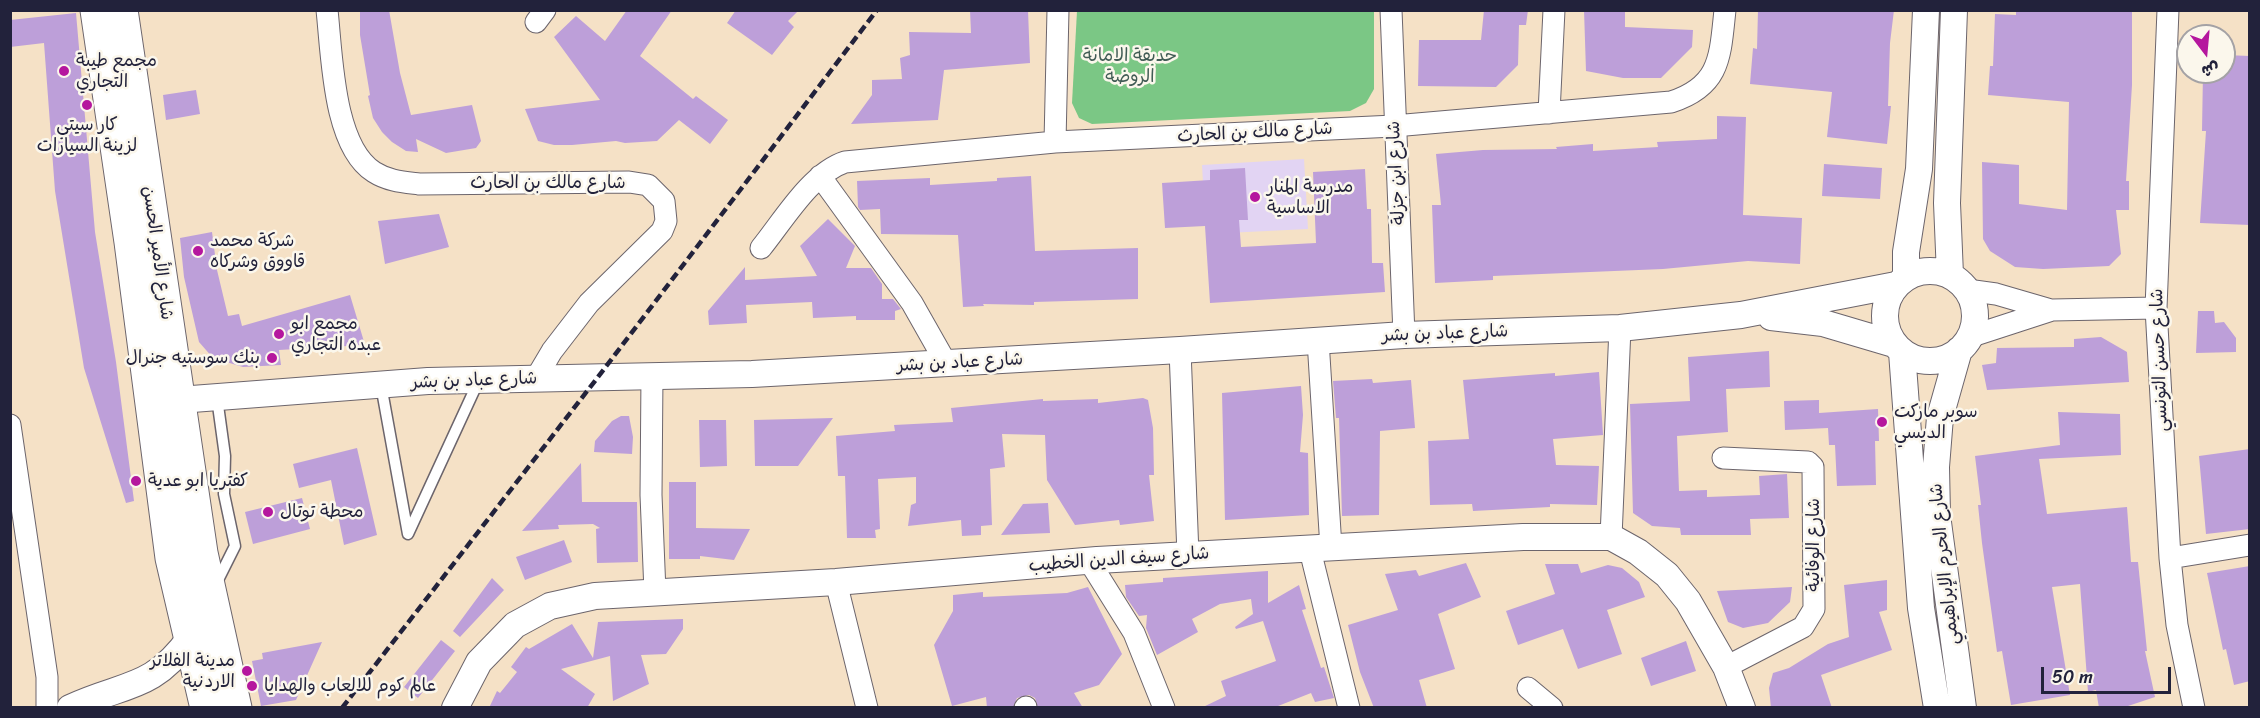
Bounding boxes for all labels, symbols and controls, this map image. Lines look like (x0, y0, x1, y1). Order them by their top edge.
north arrow (2176, 24, 2236, 84)
park label: حدبقة الامانة الروضة (1083, 45, 1177, 88)
place label: مجمع طيبة التجاري (76, 50, 157, 92)
text: ش (2198, 53, 2223, 86)
marker: مجمع طيبة التجاري (57, 64, 71, 78)
marker: كار سيتي لزينة السيارات (80, 98, 94, 112)
place label: كار سيتي لزينة السيارات (37, 114, 137, 156)
street label: شارع مالك بن الحارث (1177, 118, 1333, 148)
street label: شارع ابن جزلة (1383, 120, 1411, 226)
street label: شارع مالك بن الحارث (470, 172, 626, 194)
place label: مدرسة المنار الاساسية (1267, 176, 1353, 219)
street label: شارع الأمير الحسن (137, 185, 177, 321)
marker: مدرسة المنار الاساسية (1248, 190, 1262, 204)
place label: شركة محمد قاووق وشركاه (210, 230, 305, 272)
marker: شركة محمد قاووق وشركاه (191, 244, 205, 258)
street label: شارع حسن التونسي (2147, 288, 2173, 432)
place label: مجمع ابو عبده التجاري (291, 313, 381, 356)
street label: شارع عباد بن بشر (1381, 321, 1509, 347)
marker: مجمع ابو عبده التجاري (272, 327, 286, 341)
place label: بنك سوستيه جنرال (126, 347, 260, 369)
street label: شارع عباد بن بشر (896, 349, 1024, 377)
marker: بنك سوستيه جنرال (265, 351, 279, 365)
street label: شارع عباد بن بشر (410, 368, 538, 394)
place label: سوبر ماركت الديسي (1894, 401, 1978, 444)
marker: سوبر ماركت الديسي (1875, 415, 1889, 429)
place label: كفتريا ابو عدية (148, 470, 248, 492)
marker: كفتريا ابو عدية (129, 474, 143, 488)
street label: شارع الحرم الإبراهيمي (1926, 482, 1964, 646)
street label: شارع الوفائية (1803, 498, 1825, 592)
place label: محطة توتال (280, 501, 363, 523)
marker: محطة توتال (261, 505, 275, 519)
street label: شارع سيف الدين الخطيب (1028, 543, 1210, 577)
place label: مدينة الفلاتر الاردنية (150, 650, 235, 692)
scale bar (2044, 655, 2174, 693)
text: 50 m (2052, 661, 2093, 693)
marker: مدينة الفلاتر الاردنية (240, 664, 254, 678)
place label: عالم كوم للالعاب والهدايا (264, 675, 436, 697)
marker: عالم كوم للالعاب والهدايا (245, 679, 259, 693)

